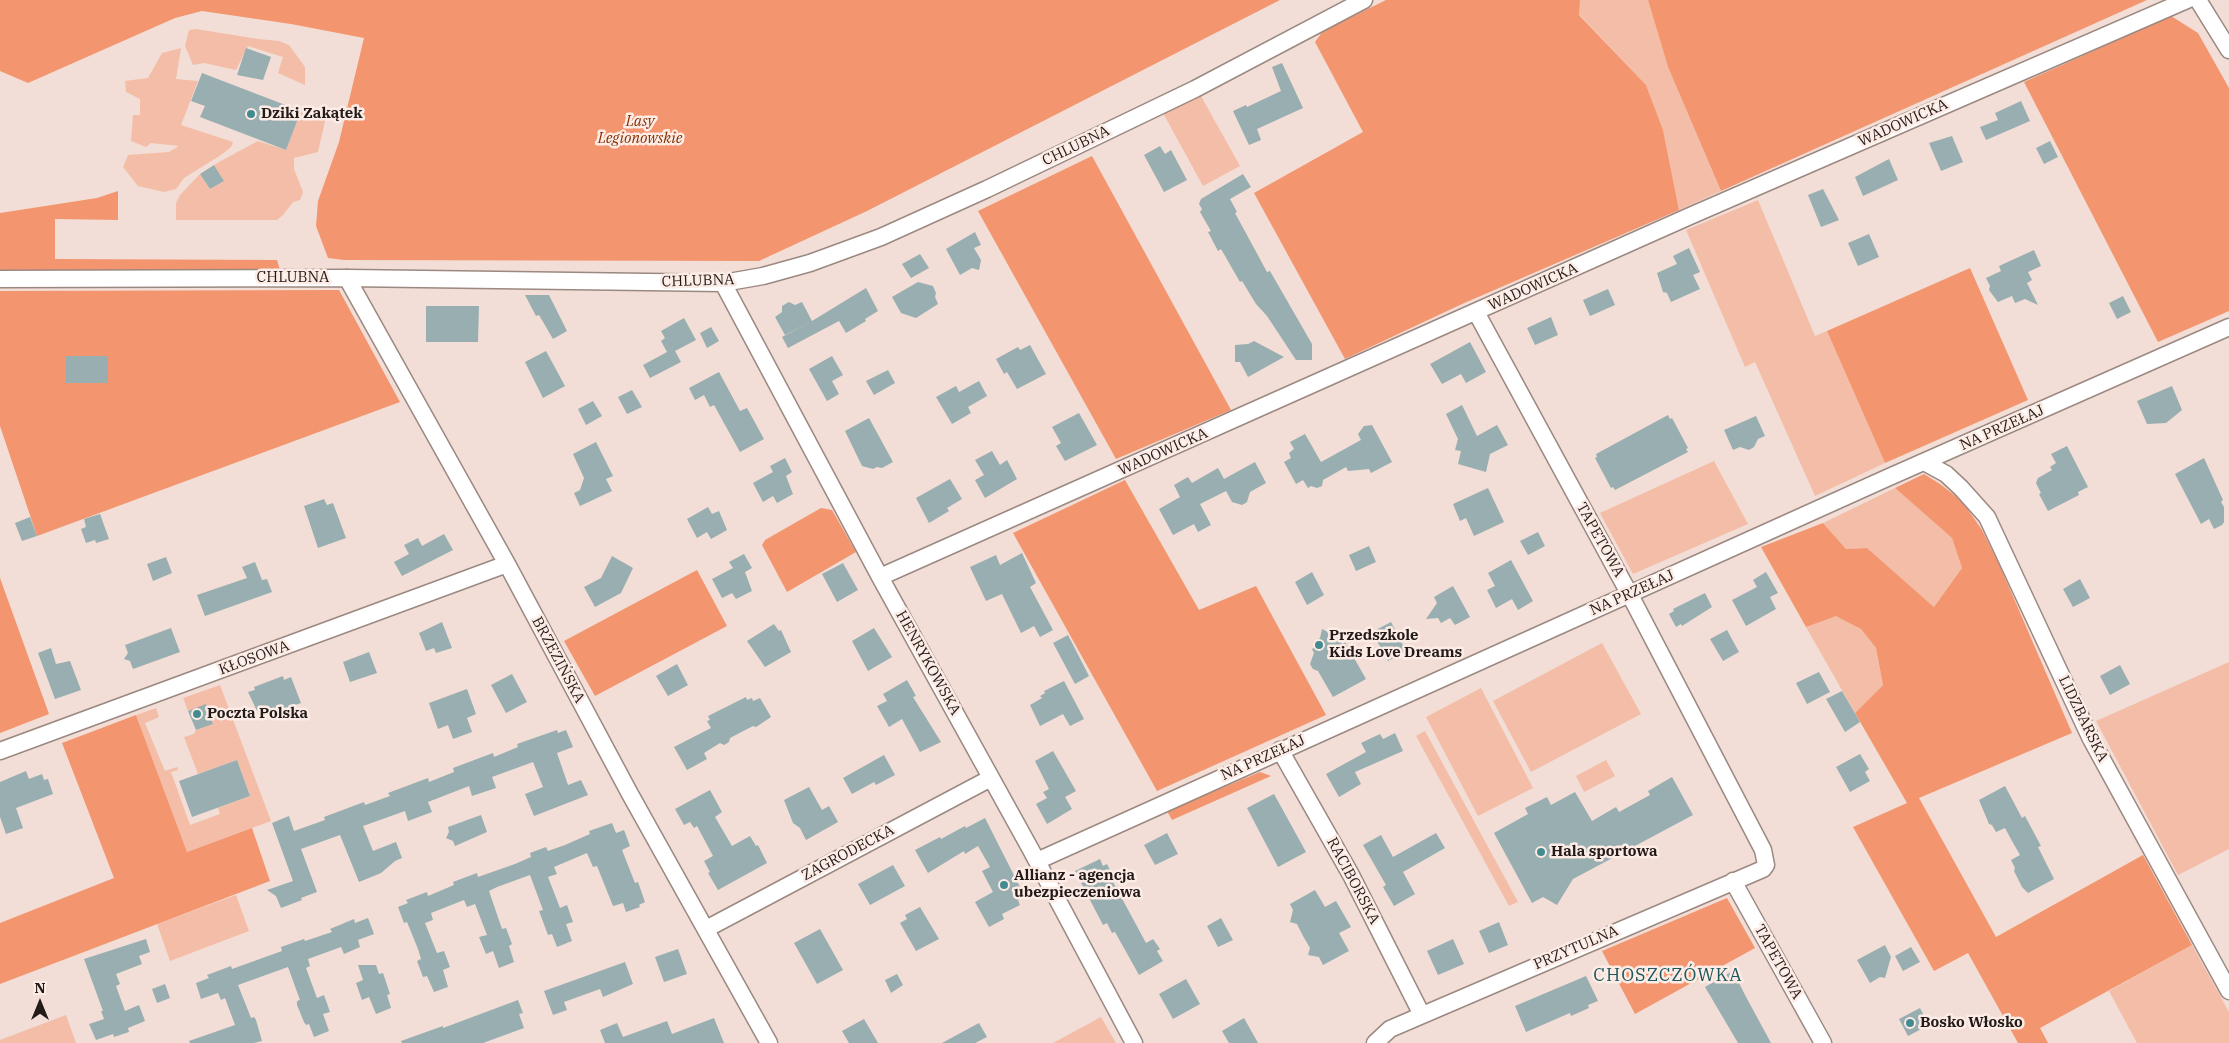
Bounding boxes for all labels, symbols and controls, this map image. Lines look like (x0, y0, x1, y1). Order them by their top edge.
street label: WADOWICKA (1856, 95, 1950, 151)
place label: Dziki Zakątek (261, 105, 363, 123)
marker: Dziki Zakątek (245, 108, 257, 120)
park label: Lasy Legionowskie (598, 113, 682, 148)
street label: CHLUBNA (1039, 122, 1113, 170)
street label: WADOWICKA (1486, 259, 1580, 315)
street label: CHLUBNA (257, 269, 329, 287)
street label: CHLUBNA (661, 271, 735, 291)
street label: NA PRZEŁAJ (1957, 401, 2047, 455)
street label: WADOWICKA (1116, 424, 1210, 480)
street label: TAPETOWA (1572, 499, 1628, 581)
street label: NA PRZEŁAJ (1587, 566, 1677, 620)
street label: HENRYKOWSKA (892, 607, 964, 719)
street label: BRZEZIŃSKA (528, 614, 588, 706)
place label: Przedszkole Kids Love Dreams (1329, 627, 1462, 662)
street label: KŁOSOWA (216, 637, 292, 679)
marker: Przedszkole Kids Love Dreams (1313, 639, 1325, 651)
street label: LIDZBARSKA (2054, 673, 2112, 765)
place label: Poczta Polska (207, 705, 308, 723)
marker: Poczta Polska (191, 708, 203, 720)
street label: NA PRZEŁAJ (1218, 731, 1308, 785)
street label: ZAGRODECKA (799, 821, 897, 885)
street label: RACIBORSKA (1323, 835, 1383, 927)
place label: Hala sportowa (1551, 843, 1658, 861)
marker: Hala sportowa (1535, 846, 1547, 858)
place label: Allianz - agencja ubezpieczeniowa (1014, 867, 1141, 902)
marker: Allianz - agencja ubezpieczeniowa (998, 879, 1010, 891)
street label: TAPETOWA (1750, 921, 1806, 1003)
street label: PRZYTULNA (1531, 922, 1621, 974)
district label: CHOSZCZÓWKA (1592, 965, 1744, 987)
north arrow (15, 978, 65, 1028)
text: N (34, 979, 46, 997)
place label: Bosko Włosko (1920, 1014, 2023, 1032)
marker: Bosko Włosko (1904, 1017, 1916, 1029)

